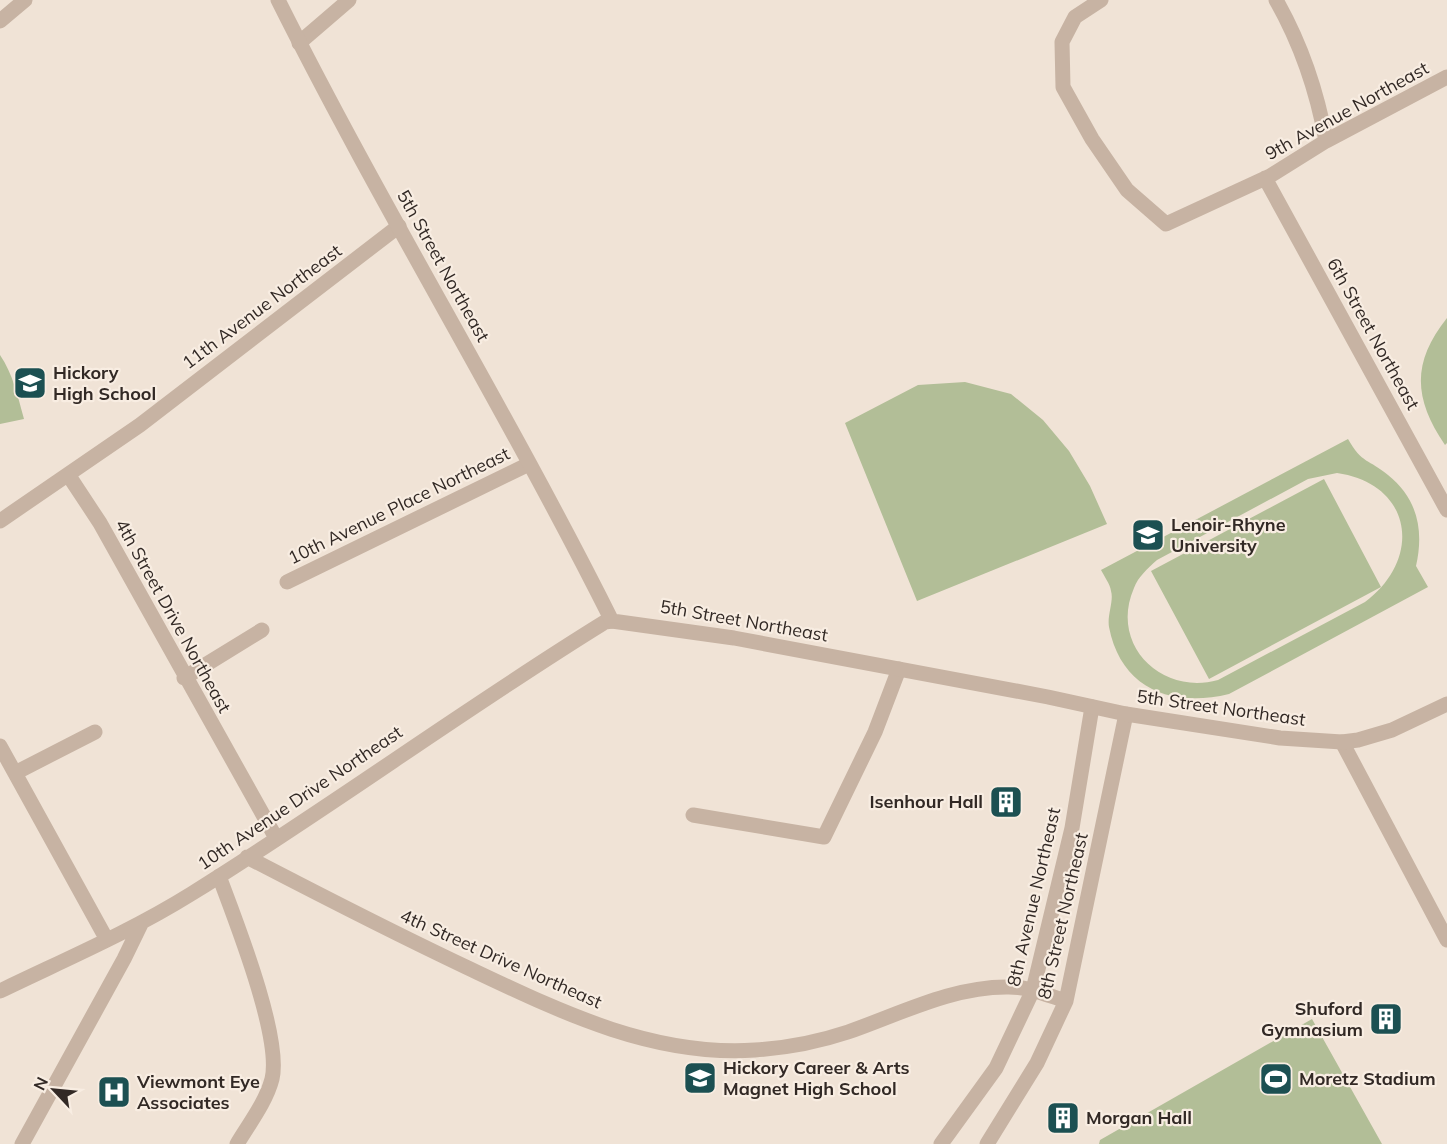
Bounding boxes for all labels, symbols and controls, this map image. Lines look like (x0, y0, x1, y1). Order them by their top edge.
street label: 9th Avenue Northeast (1261, 56, 1432, 165)
street label: 5th Street Northeast (392, 186, 495, 346)
street label: 11th Avenue Northeast (177, 239, 346, 374)
street label: 6th Street Northeast (1322, 254, 1425, 414)
place label: Hickory High School (53, 361, 156, 405)
school or university icon: Hickory High School (12, 365, 48, 401)
street label: 10th Avenue Place Northeast (284, 442, 513, 569)
place label: Lenoir-Rhyne University (1171, 513, 1286, 557)
street label: 4th Street Drive Northeast (110, 515, 236, 717)
school or university icon: Lenoir-Rhyne University (1130, 517, 1166, 553)
street label: 5th Street Northeast (658, 594, 830, 647)
street label: 5th Street Northeast (1135, 684, 1307, 731)
street label: 10th Avenue Drive Northeast (193, 720, 406, 875)
building icon: Isenhour Hall (988, 784, 1024, 820)
place label: Isenhour Hall (869, 790, 983, 813)
street label: 8th Avenue Northeast (1002, 805, 1065, 989)
street label: 8th Street Northeast (1032, 830, 1093, 1001)
street label: 4th Street Drive Northeast (397, 904, 606, 1013)
place label: Shuford Gymnasium (1261, 997, 1363, 1041)
building icon: Shuford Gymnasium (1368, 1001, 1404, 1037)
place label: Hickory Career & Arts Magnet High School (723, 1056, 910, 1100)
north arrow (24, 1060, 84, 1120)
school or university icon: Hickory Career & Arts Magnet High School (682, 1060, 718, 1096)
sports icon: Moretz Stadium (1258, 1061, 1294, 1097)
place label: Moretz Stadium (1299, 1067, 1436, 1090)
place label: Viewmont Eye Associates (136, 1070, 260, 1114)
text: N (29, 1074, 52, 1093)
hospital icon: Viewmont Eye Associates (96, 1074, 132, 1110)
building icon: Morgan Hall (1045, 1100, 1081, 1136)
place label: Morgan Hall (1086, 1106, 1192, 1129)

